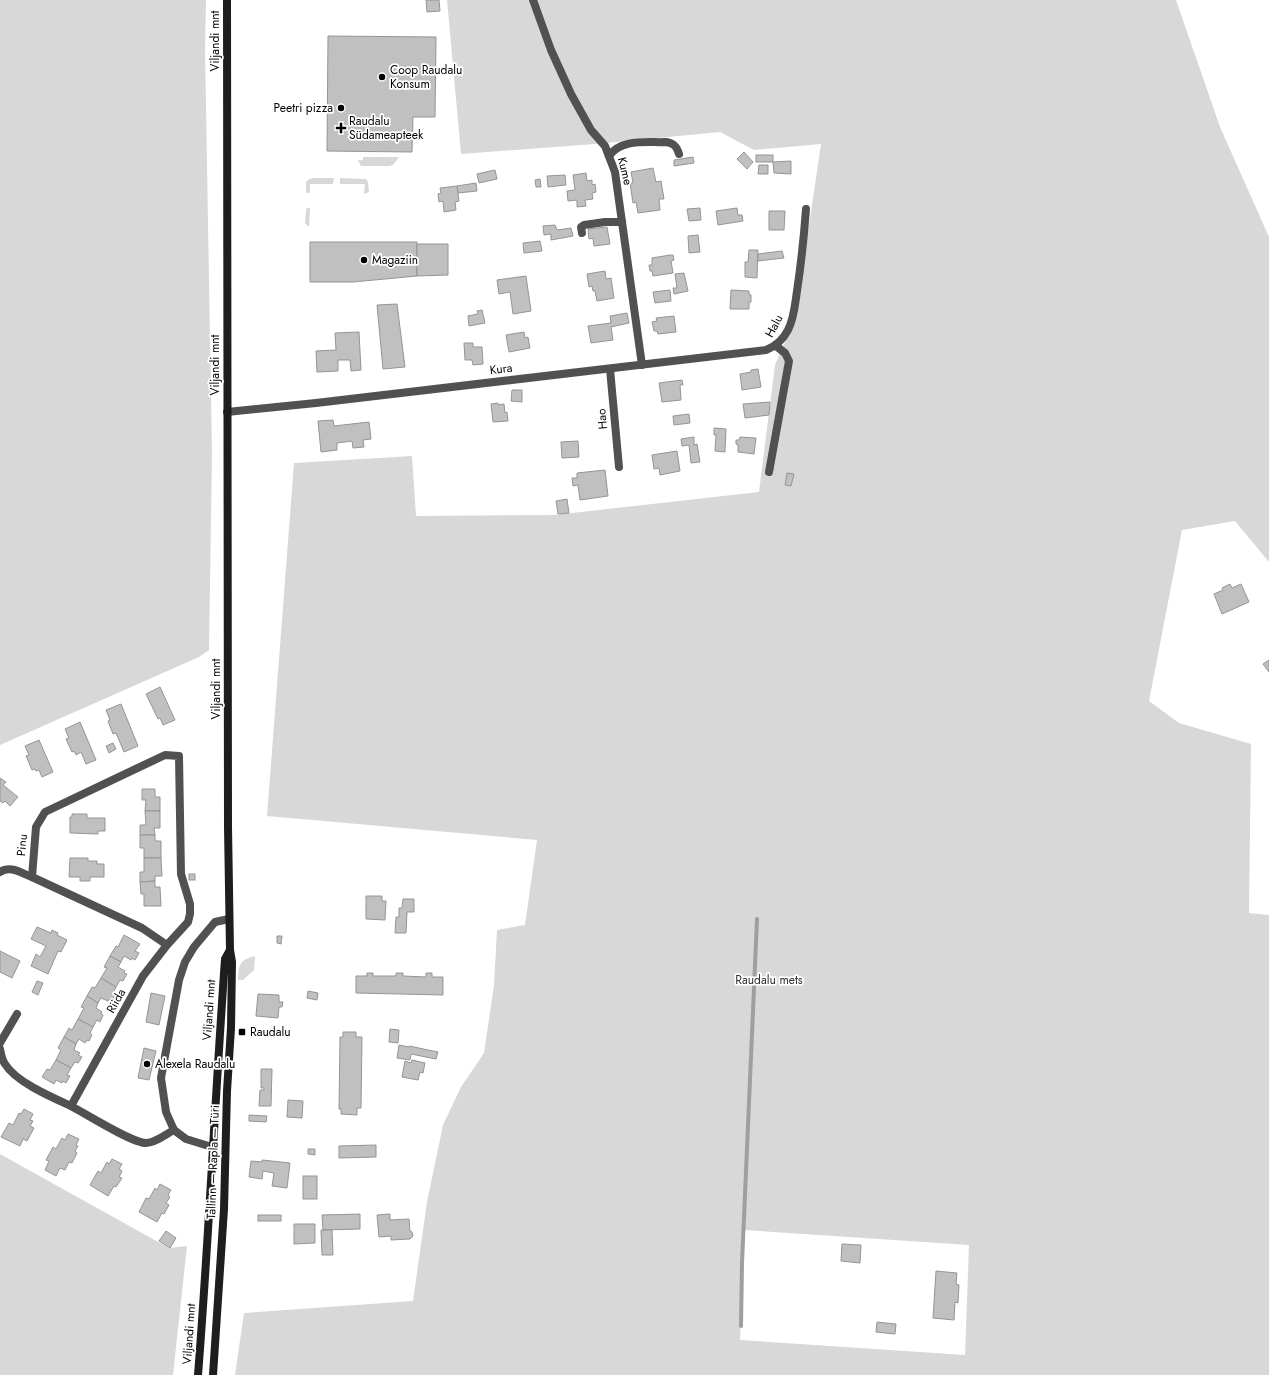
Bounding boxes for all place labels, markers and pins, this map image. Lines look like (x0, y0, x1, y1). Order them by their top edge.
place label: Coop Raudalu Konsum (390, 61, 462, 93)
marker: Coop Raudalu Konsum (377, 72, 387, 82)
place label: Peetri pizza (274, 99, 333, 117)
marker: Peetri pizza (336, 103, 346, 113)
place label: Raudalu Südameapteek (349, 112, 424, 144)
marker: Raudalu Südameapteek (336, 123, 346, 133)
place label: Magaziin (372, 251, 418, 269)
marker: Magaziin (359, 255, 369, 265)
place label: Raudalu (250, 1023, 290, 1041)
marker: Raudalu (237, 1027, 247, 1037)
place label: Alexela Raudalu (155, 1055, 235, 1073)
marker: Alexela Raudalu (142, 1059, 152, 1069)

